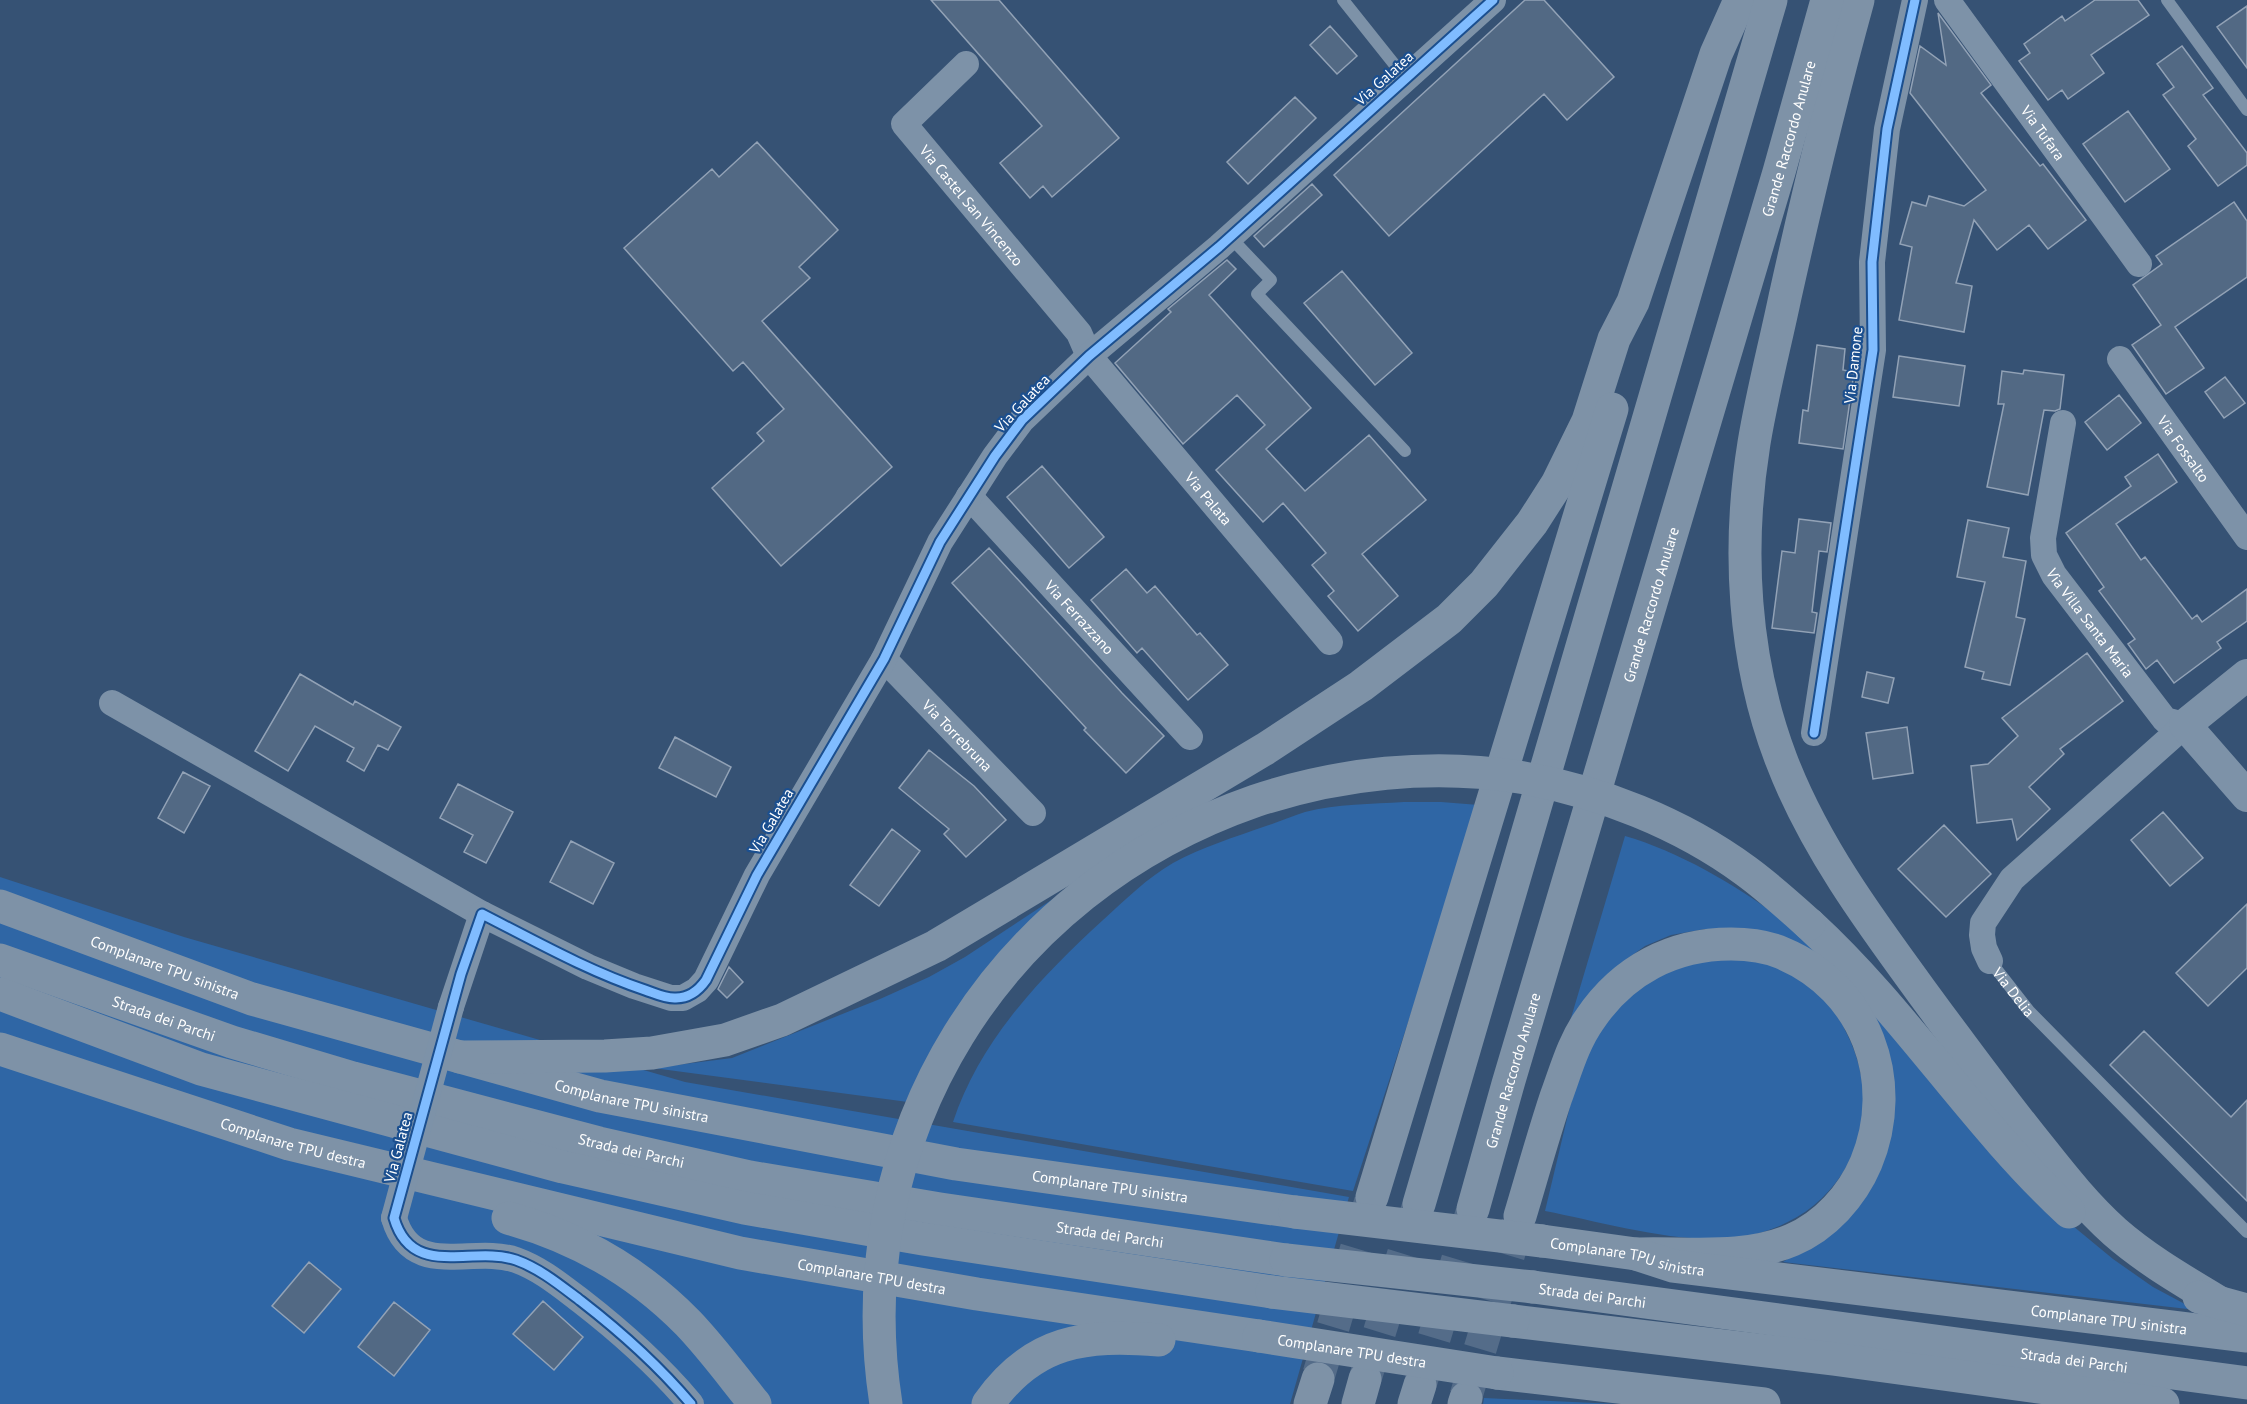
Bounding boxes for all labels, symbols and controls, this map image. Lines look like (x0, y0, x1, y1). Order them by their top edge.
street label: Via Galatea (1350, 47, 1417, 110)
street label: Grande Raccordo Anulare (1757, 58, 1819, 219)
street label: Via Tufara (2017, 101, 2070, 164)
street label: Via Castel San Vincenzo (915, 140, 1028, 269)
street label: Via Damone (1839, 326, 1866, 405)
street label: Via Galatea (990, 370, 1054, 437)
street label: Via Fossalto (2153, 411, 2214, 486)
street label: Via Palata (1180, 467, 1237, 529)
street label: Grande Raccordo Anulare (1618, 525, 1683, 685)
street label: Via Villa Santa Maria (2042, 564, 2138, 681)
street label: Via Ferrazzano (1040, 575, 1119, 658)
street label: Via Torrebruna (918, 694, 997, 775)
street label: Via Galatea (744, 785, 797, 858)
street label: Complanare TPU sinistra (88, 931, 242, 1003)
street label: Via Delia (1988, 963, 2039, 1021)
street label: Grande Raccordo Anulare (1481, 990, 1544, 1151)
street label: Strada dei Parchi (110, 991, 218, 1045)
street label: Complanare TPU sinistra (553, 1074, 711, 1126)
street label: Via Galatea (379, 1110, 417, 1185)
street label: Complanare TPU destra (218, 1113, 368, 1172)
street label: Strada dei Parchi (576, 1128, 686, 1171)
street label: Complanare TPU sinistra (1031, 1165, 1189, 1206)
street label: Strada dei Parchi (1055, 1217, 1165, 1251)
street label: Complanare TPU sinistra (1549, 1233, 1706, 1279)
street label: Complanare TPU destra (796, 1254, 948, 1298)
street label: Strada dei Parchi (1537, 1278, 1647, 1312)
street label: Complanare TPU sinistra (2030, 1300, 2188, 1338)
street label: Complanare TPU destra (1276, 1330, 1428, 1371)
street label: Strada dei Parchi (2019, 1343, 2129, 1376)

